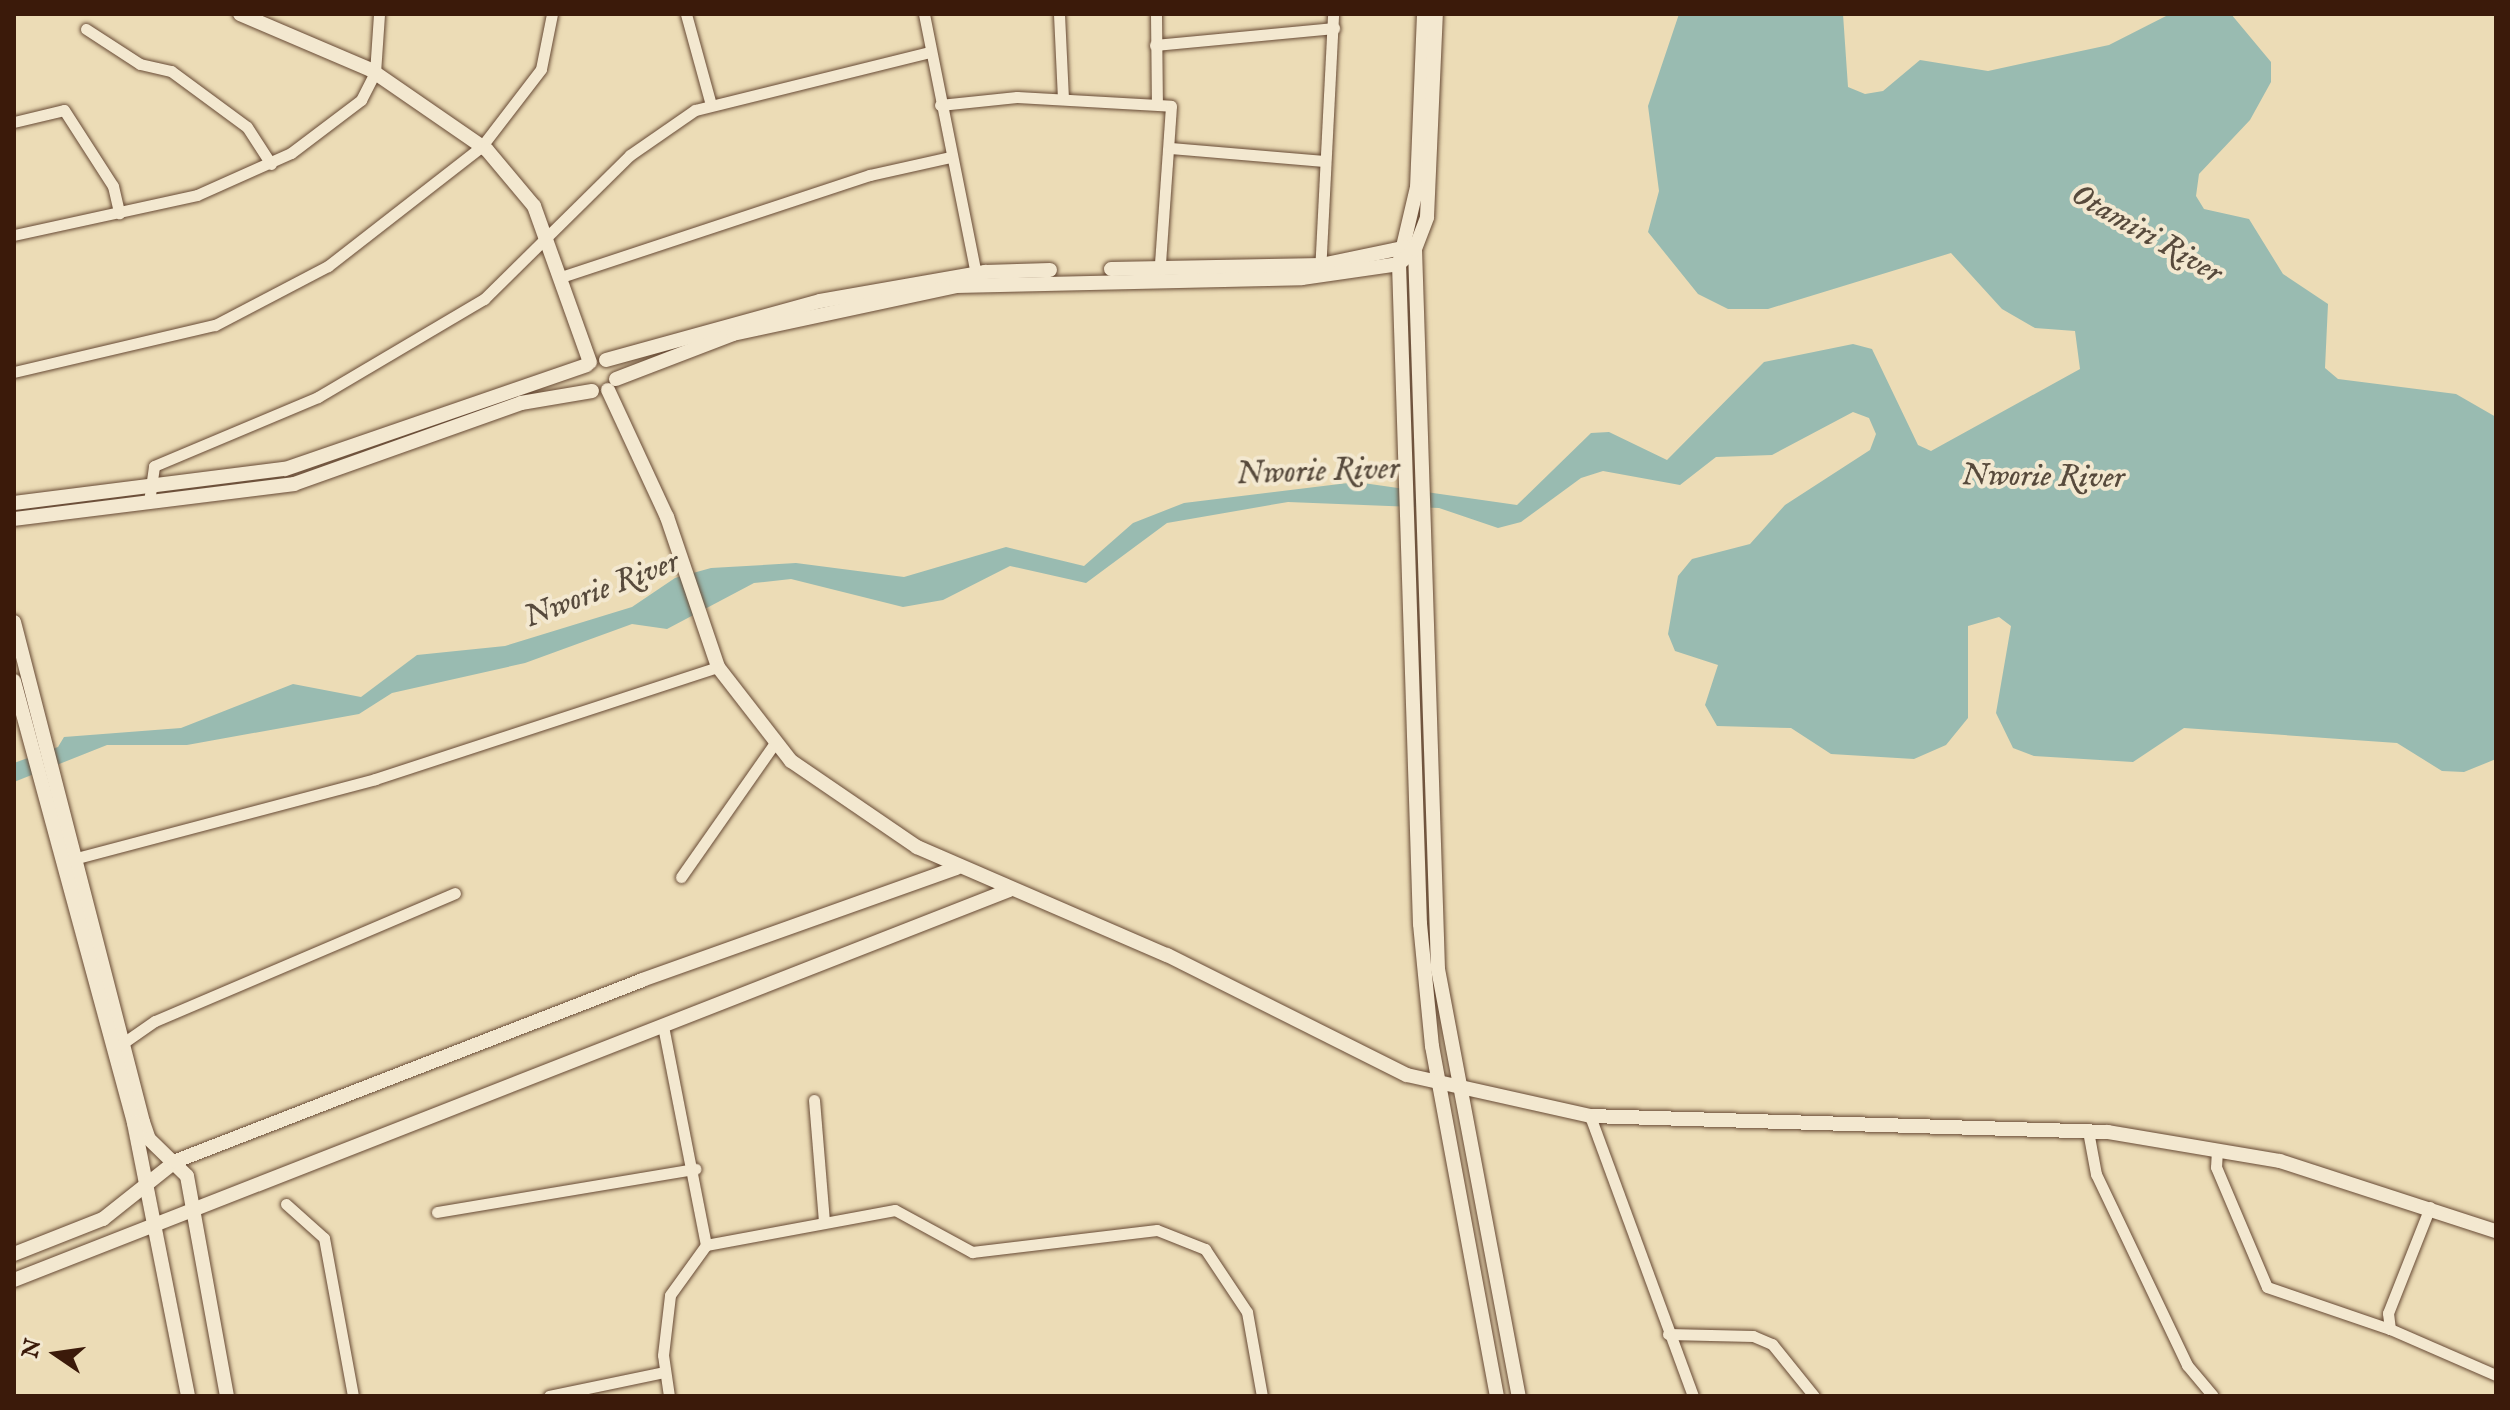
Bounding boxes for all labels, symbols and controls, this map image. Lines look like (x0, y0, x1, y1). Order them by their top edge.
water label: Otamiri River (2064, 176, 2228, 294)
water label: Nworie River (1236, 451, 1400, 495)
water label: Nworie River (1961, 457, 2125, 499)
water label: Nworie River (519, 544, 685, 638)
north arrow (16, 1314, 96, 1394)
text: N (17, 1336, 48, 1361)

